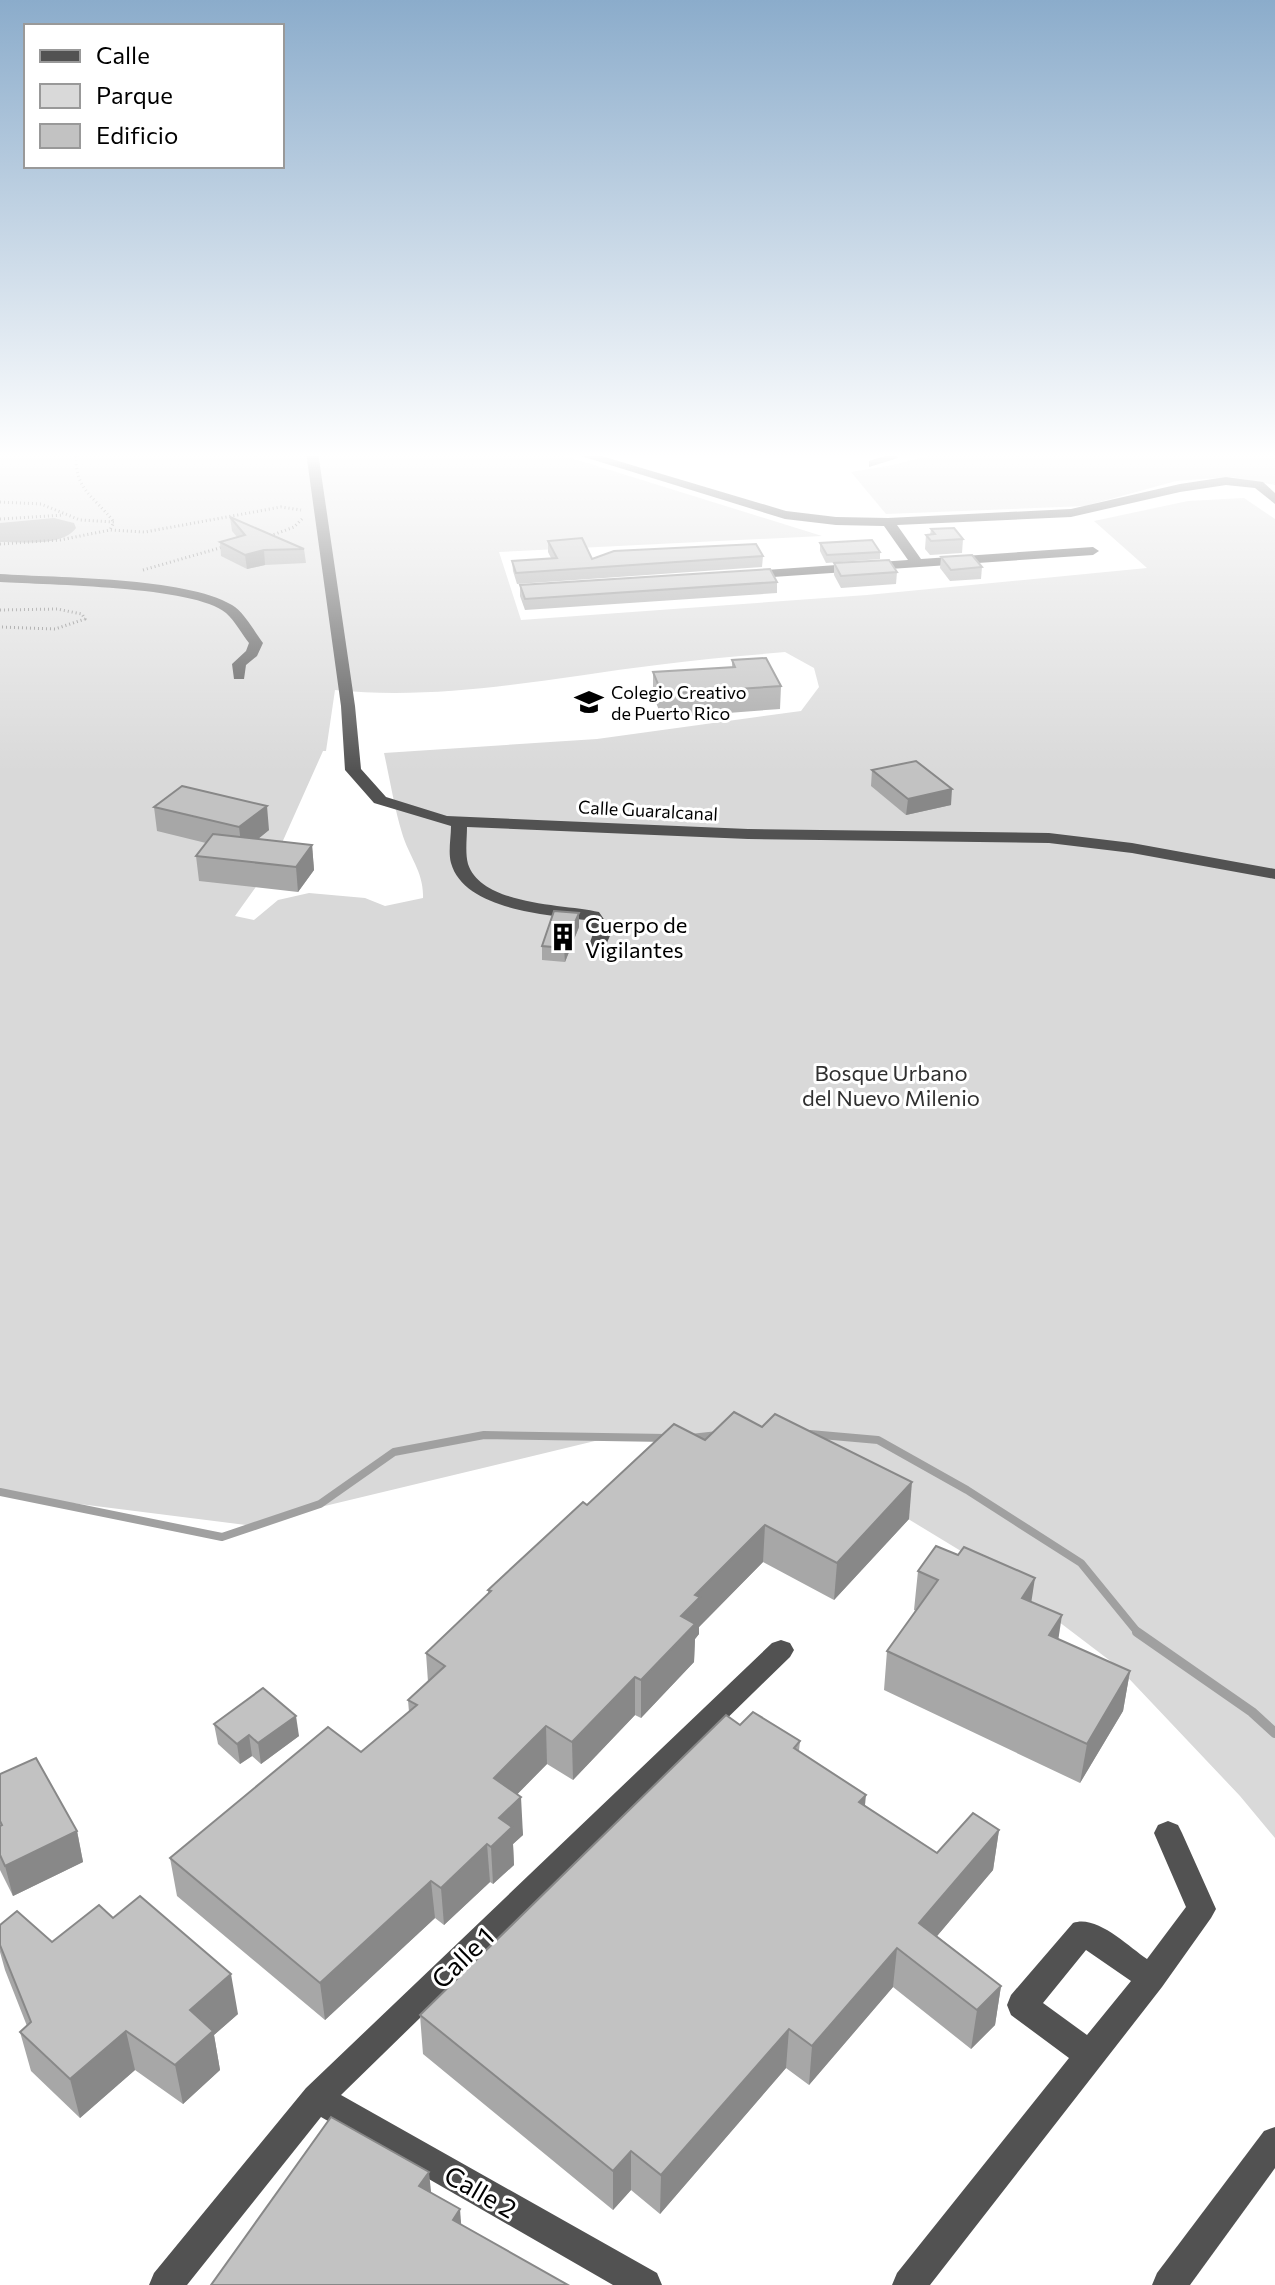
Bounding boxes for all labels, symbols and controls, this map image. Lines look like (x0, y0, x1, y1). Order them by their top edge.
legend (24, 24, 284, 168)
text: Calle (96, 40, 150, 69)
text: Parque (96, 80, 173, 109)
text: Edificio (96, 120, 178, 149)
place label: Colegio Creativo de Puerto Rico (611, 681, 747, 724)
school or university icon: Colegio Creativo de Puerto Rico (574, 687, 604, 717)
street label: Calle Guaralcanal (577, 795, 719, 825)
place label: Cuerpo de Vigilantes (585, 911, 687, 963)
building icon: Cuerpo de Vigilantes (548, 922, 578, 952)
park label: Bosque Urbano del Nuevo Milenio (802, 1059, 980, 1111)
street label: Calle 1 (424, 1920, 500, 1994)
street label: Calle 2 (440, 2158, 522, 2224)

